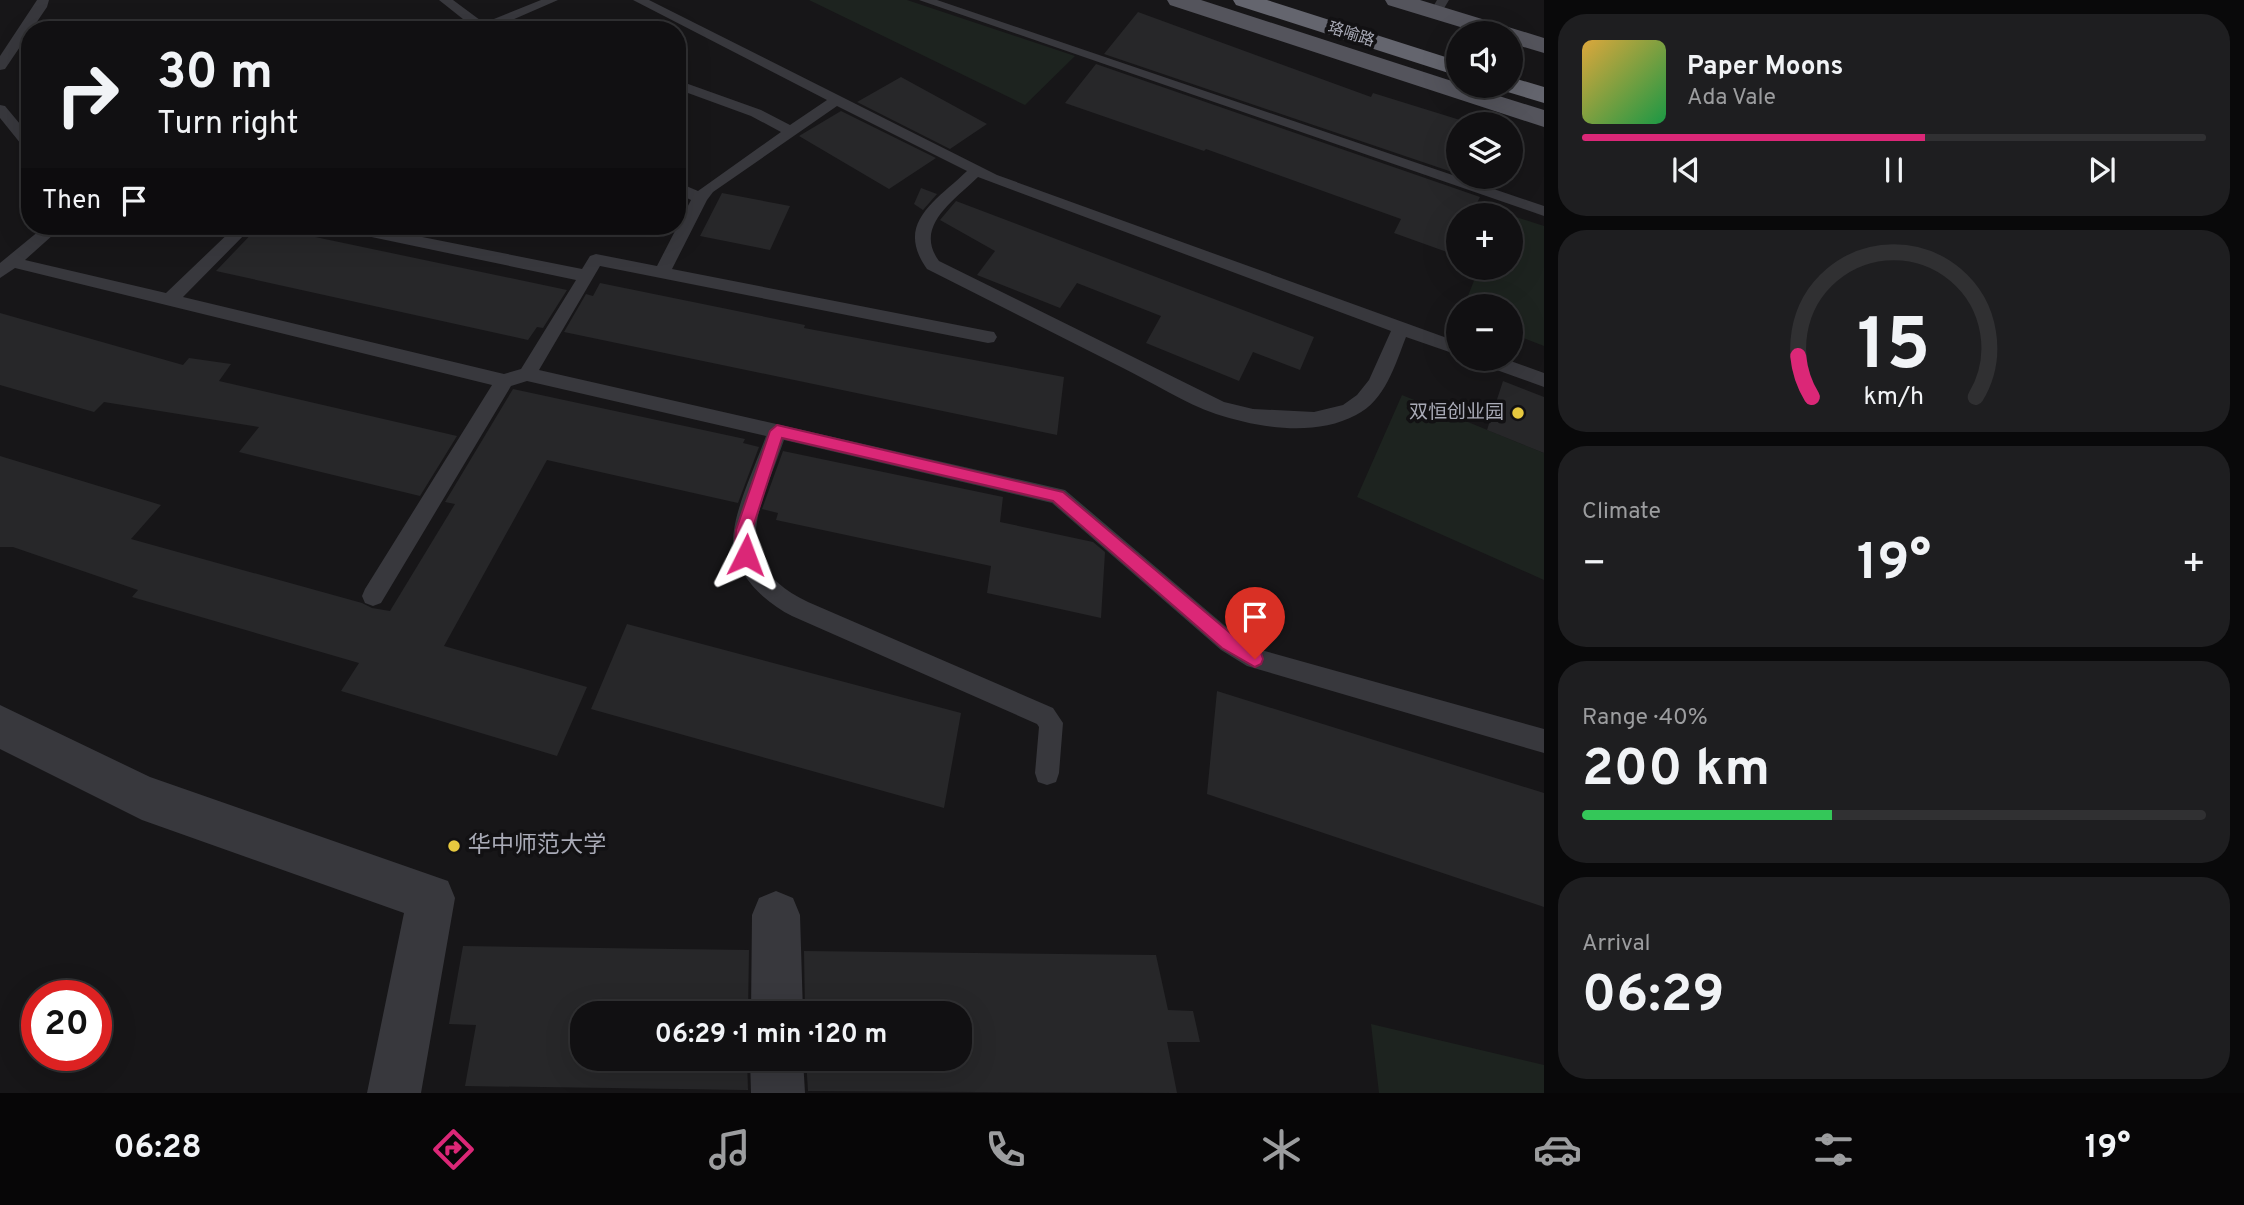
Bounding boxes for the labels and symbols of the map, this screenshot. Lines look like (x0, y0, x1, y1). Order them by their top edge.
street label: 珞喻路 (1325, 18, 1377, 52)
place label: 双恒创业园 (1409, 401, 1504, 425)
marker: 双恒创业园 (1510, 405, 1526, 421)
position arrow (709, 518, 783, 592)
pin (1225, 587, 1285, 659)
place label: 华中师范大学 (468, 832, 606, 861)
marker: 华中师范大学 (446, 838, 462, 854)
speed limit sign: 20 (21, 980, 112, 1071)

